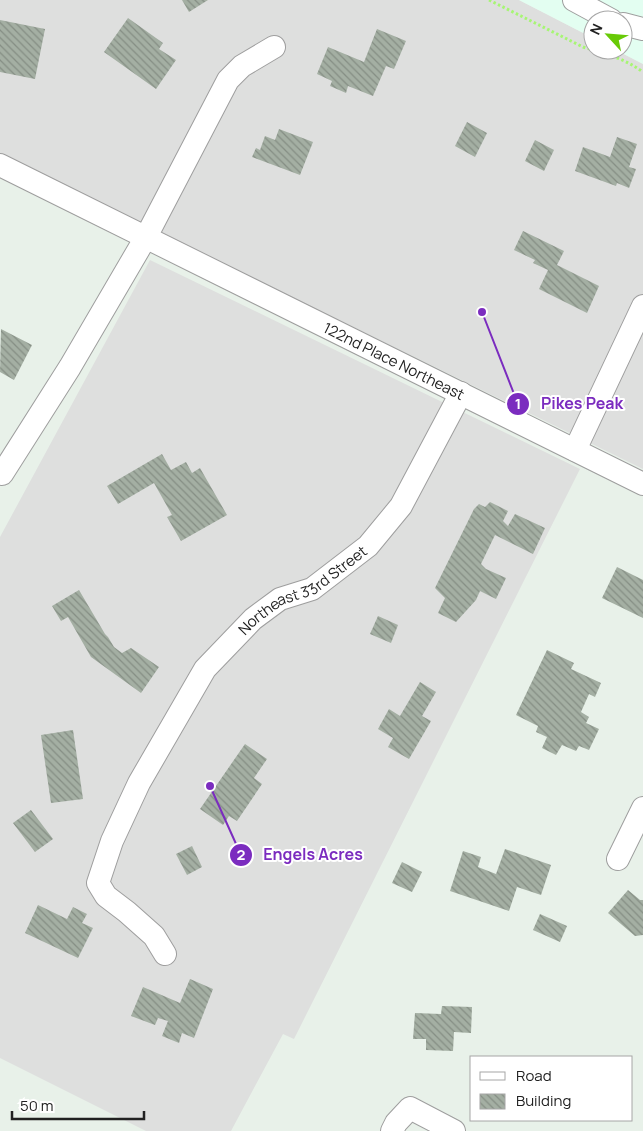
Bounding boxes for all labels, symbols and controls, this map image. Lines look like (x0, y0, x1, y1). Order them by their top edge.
north arrow (583, 10, 633, 60)
text: N (585, 20, 607, 38)
street label: 122nd Place Northeast (320, 317, 468, 404)
callout: Pikes Peak (506, 388, 633, 419)
text: Pikes Peak (541, 392, 623, 414)
text: 1 (515, 393, 521, 414)
street label: Northeast 33rd Street (233, 540, 371, 639)
callout: Engels Acres (228, 839, 373, 870)
text: Engels Acres (263, 843, 363, 865)
text: 2 (237, 844, 246, 865)
legend (470, 1056, 633, 1121)
text: Road (516, 1065, 552, 1086)
scale bar (12, 1088, 145, 1120)
text: Building (516, 1090, 571, 1111)
text: 50 m (20, 1095, 54, 1116)

